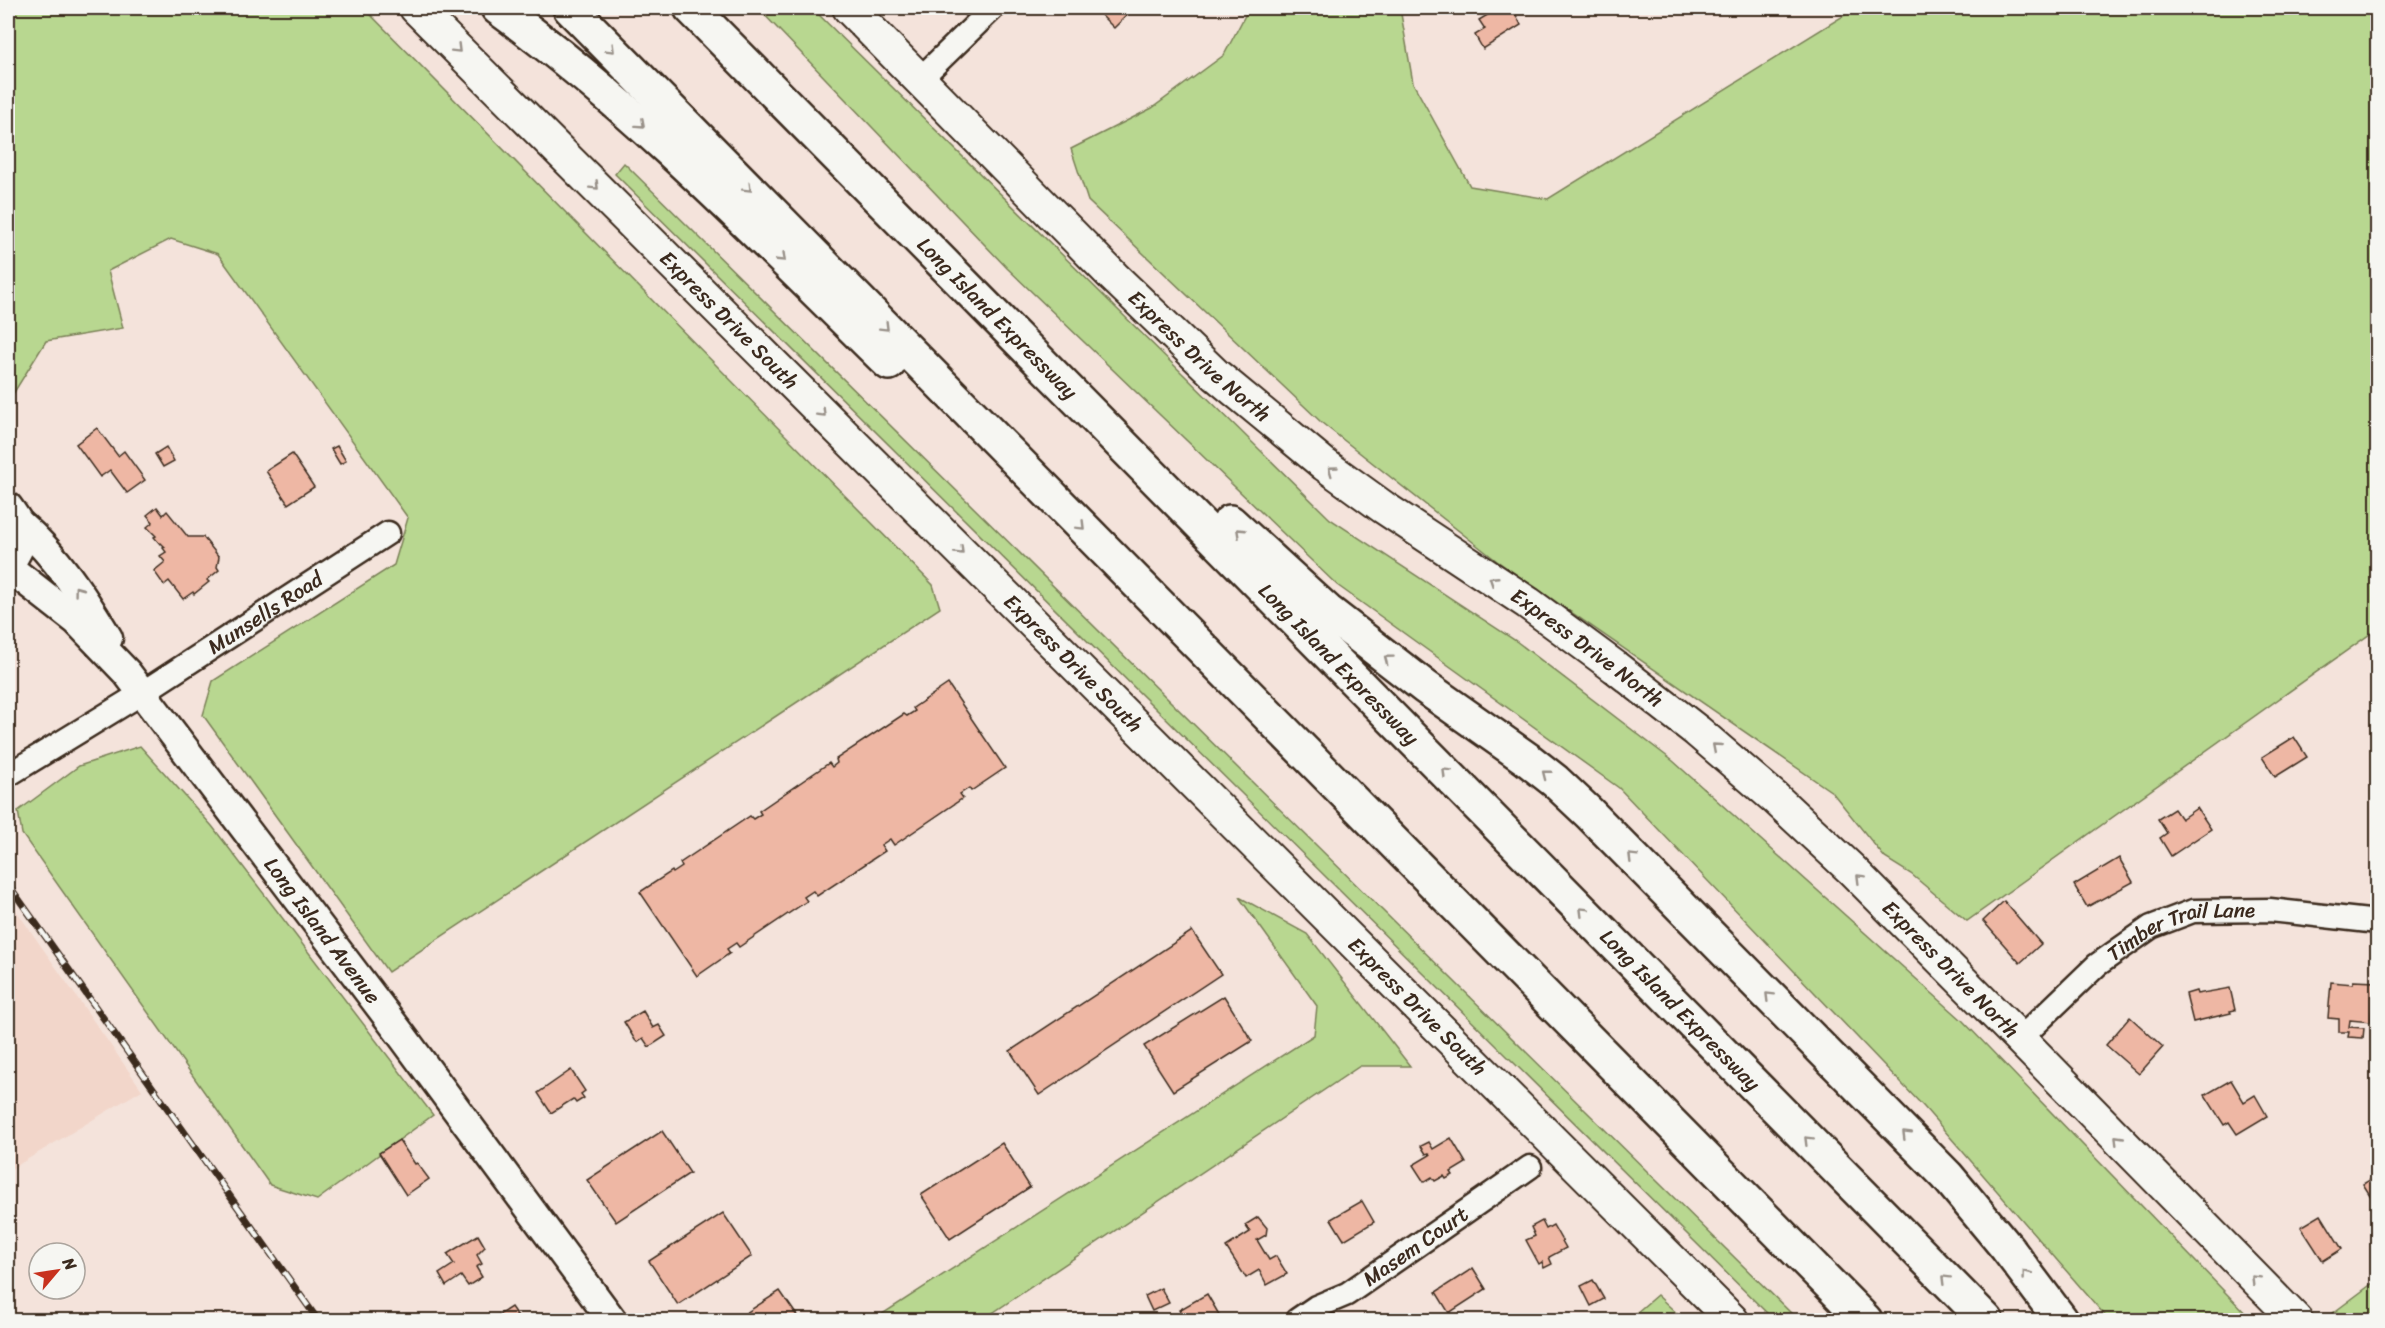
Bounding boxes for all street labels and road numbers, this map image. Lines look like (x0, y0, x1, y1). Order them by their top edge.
street label: Long Island Expressway (907, 228, 1087, 409)
street label: Express Drive South (650, 241, 808, 399)
street label: Express Drive North (1119, 280, 1280, 432)
street label: Munsells Road (199, 560, 332, 665)
street label: Long Island Expressway (1249, 573, 1429, 755)
street label: Express Drive North (1503, 577, 1672, 718)
street label: Express Drive South (994, 584, 1152, 742)
street label: Long Island Avenue (254, 849, 391, 1013)
street label: Express Drive North (1872, 891, 2029, 1048)
street label: Timber Trail Lane (2099, 891, 2255, 972)
street label: Long Island Expressway (1590, 919, 1770, 1101)
street label: Express Drive South (1338, 927, 1496, 1085)
street label: Masem Court (1354, 1196, 1477, 1297)

